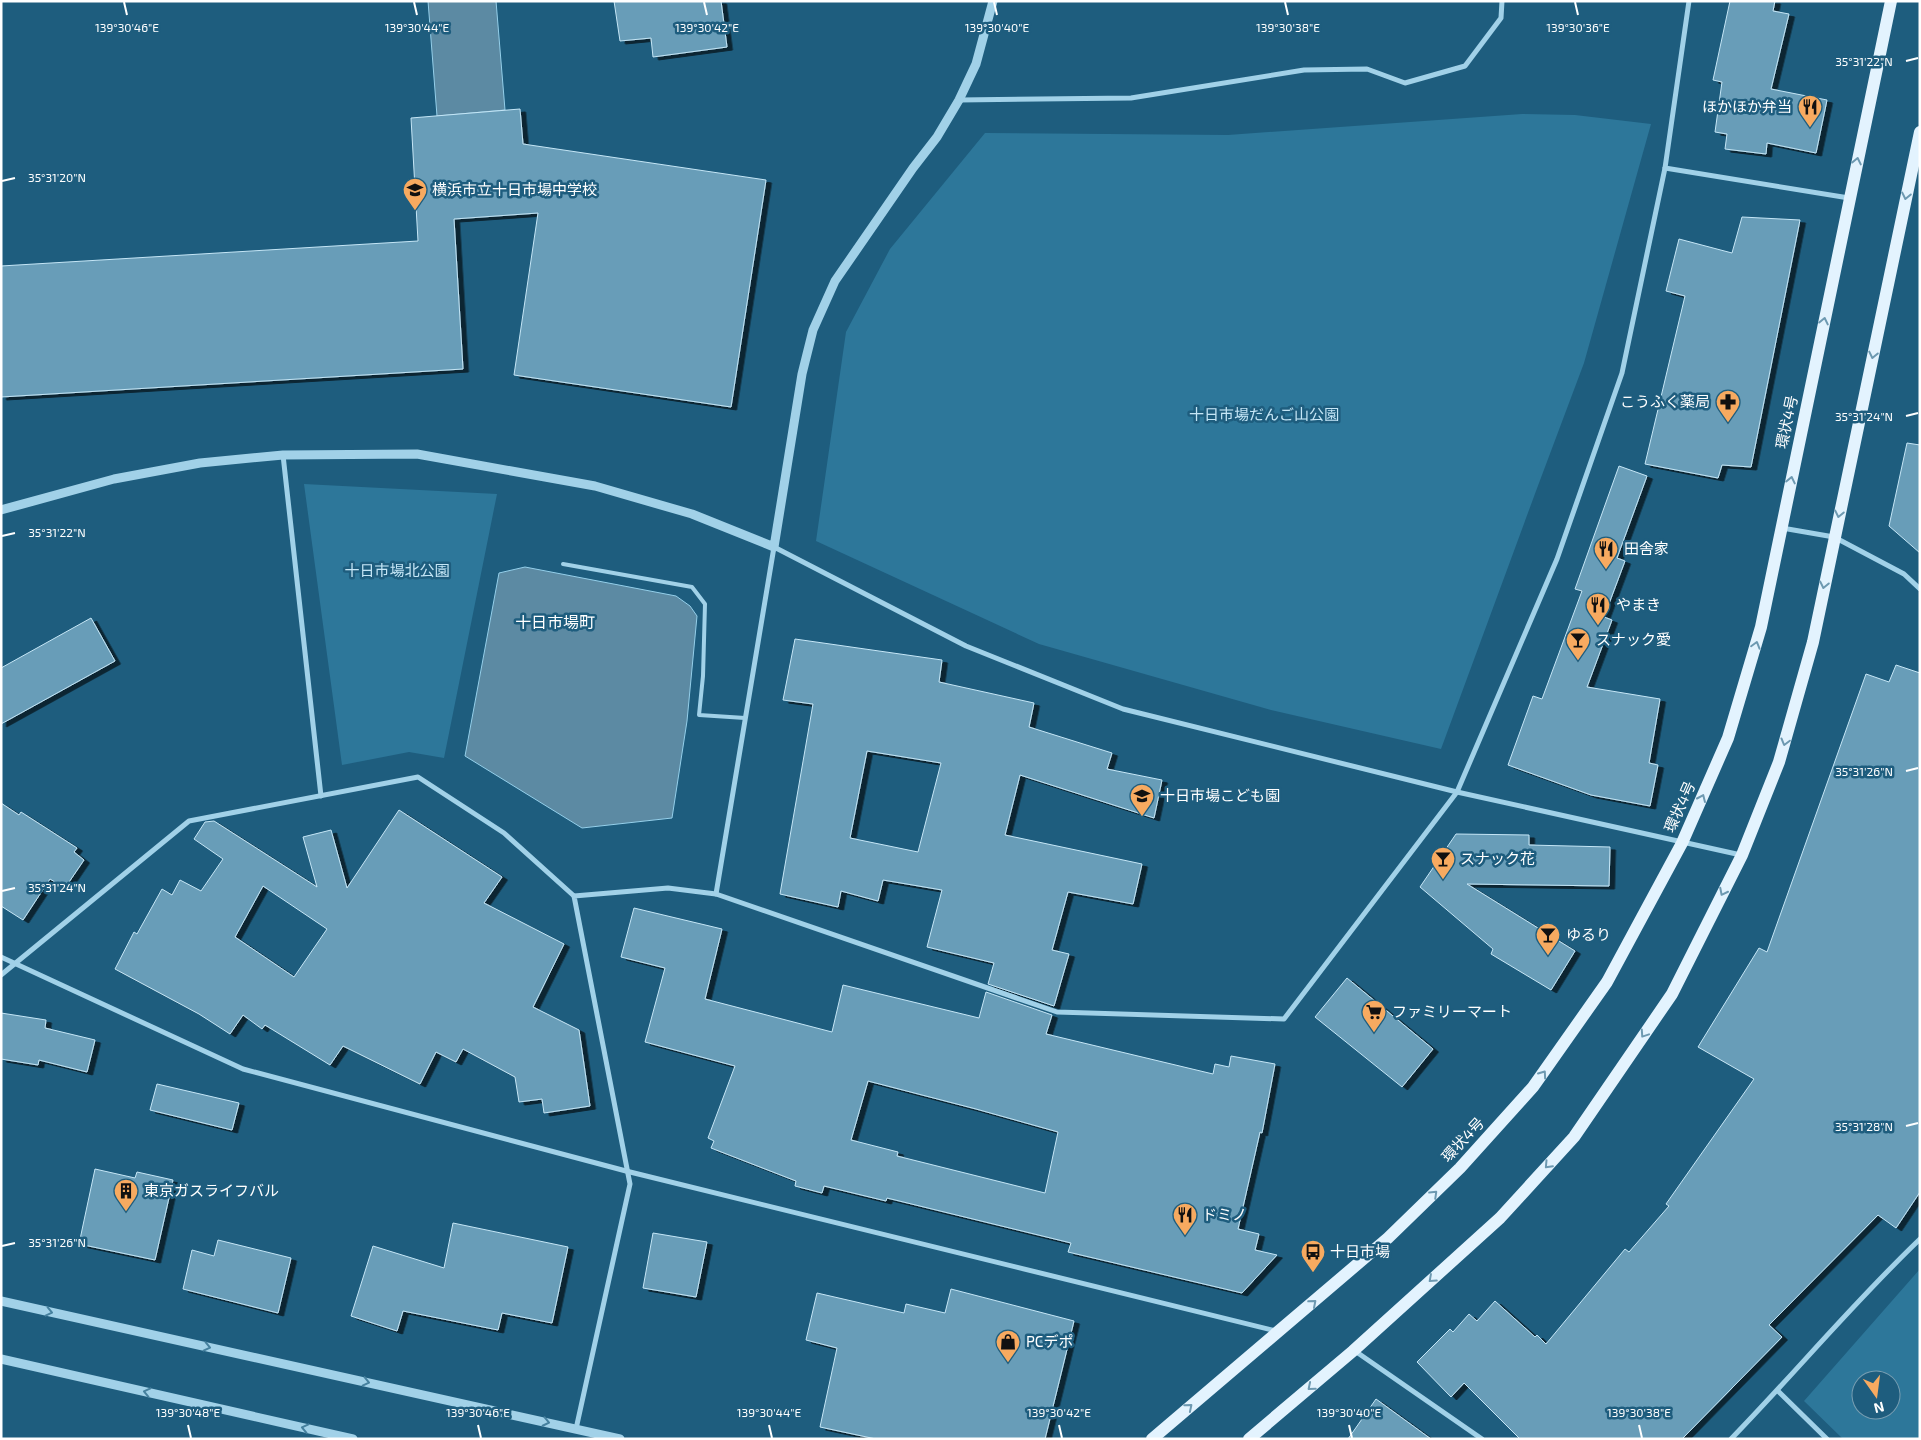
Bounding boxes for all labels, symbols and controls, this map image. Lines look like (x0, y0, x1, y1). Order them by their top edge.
text: 139°30'46"E (95, 20, 159, 34)
text: 139°30'44"E (385, 20, 450, 34)
text: 139°30'42"E (675, 20, 739, 34)
text: 139°30'40"E (965, 20, 1029, 34)
text: 139°30'38"E (1256, 20, 1320, 34)
text: 139°30'36"E (1546, 20, 1610, 34)
text: 35°31'22"N (1835, 54, 1893, 68)
restaurant icon: ほかほか弁当 (1797, 94, 1823, 128)
place label: ほかほか弁当 (1702, 97, 1792, 115)
one-way arrow (1851, 157, 1861, 166)
text: 35°31'20"N (28, 170, 86, 184)
school or university icon: 横浜市立十日市場中学校 (402, 177, 428, 211)
place label: 横浜市立十日市場中学校 (432, 180, 597, 198)
one-way arrow (1901, 192, 1912, 201)
one-way arrow (1818, 316, 1829, 325)
one-way arrow (1868, 351, 1878, 360)
pharmacy icon: こうふく薬局 (1715, 389, 1741, 423)
place label: こうふく薬局 (1620, 392, 1710, 410)
street label: 環状4号 (1772, 393, 1800, 450)
park label: 十日市場だんご山公園 (1189, 405, 1339, 423)
text: 35°31'24"N (1835, 409, 1893, 423)
one-way arrow (1785, 475, 1796, 484)
one-way arrow (1834, 510, 1845, 519)
text: 35°31'22"N (28, 525, 86, 539)
restaurant icon: 田舎家 (1593, 536, 1619, 570)
place label: 田舎家 (1624, 539, 1669, 557)
park label: 十日市場北公園 (344, 561, 450, 579)
one-way arrow (1820, 580, 1830, 589)
restaurant icon: やまき (1585, 592, 1611, 626)
place label: やまき (1616, 595, 1661, 613)
district label: 十日市場町 (515, 612, 595, 631)
bar icon: スナック愛 (1565, 627, 1591, 661)
place label: スナック愛 (1596, 630, 1671, 648)
one-way arrow (1750, 642, 1760, 650)
one-way arrow (1780, 737, 1790, 746)
text: 35°31'26"N (1835, 764, 1893, 778)
street label: 環状4号 (1660, 778, 1698, 835)
school or university icon: 十日市場こども園 (1129, 783, 1155, 817)
place label: 十日市場こども園 (1160, 786, 1280, 804)
one-way arrow (1696, 794, 1707, 803)
bar icon: スナック花 (1430, 846, 1456, 880)
place label: スナック花 (1460, 849, 1535, 867)
text: 35°31'24"N (28, 880, 86, 894)
one-way arrow (1719, 887, 1729, 896)
bar icon: ゆるり (1535, 922, 1561, 956)
place label: ゆるり (1566, 925, 1611, 943)
supermarket icon: ファミリーマート (1361, 999, 1387, 1033)
place label: ファミリーマート (1392, 1002, 1512, 1020)
one-way arrow (1641, 1029, 1650, 1038)
one-way arrow (1537, 1070, 1546, 1079)
street label: 環状4号 (1437, 1113, 1487, 1165)
text: 35°31'28"N (1835, 1119, 1893, 1133)
one-way arrow (1545, 1160, 1554, 1169)
building icon: 東京ガスライフバル (113, 1178, 139, 1212)
place label: 東京ガスライフバル (144, 1181, 279, 1199)
one-way arrow (1428, 1191, 1437, 1200)
restaurant icon: ドミノ (1172, 1202, 1198, 1236)
place label: ドミノ (1202, 1205, 1247, 1223)
text: 35°31'26"N (28, 1235, 86, 1249)
bus stop icon: 十日市場 (1300, 1239, 1326, 1273)
place label: 十日市場 (1330, 1242, 1390, 1260)
one-way arrow (1429, 1273, 1438, 1282)
one-way arrow (1308, 1299, 1317, 1308)
one-way arrow (44, 1306, 53, 1316)
shop icon: PCデポ (995, 1329, 1021, 1363)
place label: PCデポ (1026, 1332, 1073, 1350)
one-way arrow (203, 1341, 212, 1352)
north arrow (1851, 1370, 1901, 1420)
one-way arrow (362, 1376, 370, 1387)
one-way arrow (1307, 1381, 1316, 1390)
one-way arrow (142, 1387, 151, 1398)
text: N (1872, 1399, 1886, 1418)
one-way arrow (1184, 1404, 1193, 1413)
text: 139°30'48"E (156, 1405, 221, 1419)
text: 139°30'46"E (446, 1405, 510, 1419)
text: 139°30'44"E (737, 1405, 802, 1419)
text: 139°30'42"E (1027, 1405, 1091, 1419)
text: 139°30'40"E (1317, 1405, 1381, 1419)
text: 139°30'38"E (1607, 1405, 1671, 1419)
one-way arrow (541, 1416, 550, 1427)
one-way arrow (301, 1423, 310, 1434)

